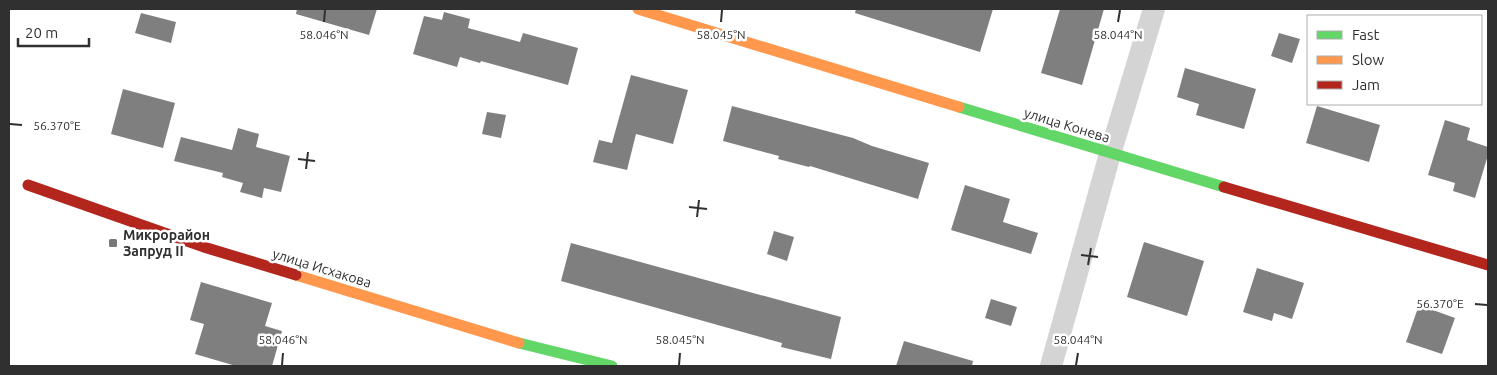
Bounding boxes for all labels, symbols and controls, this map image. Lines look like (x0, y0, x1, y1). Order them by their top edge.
scale bar (18, 15, 89, 47)
legend (1307, 15, 1482, 105)
text: 20 m (25, 24, 58, 41)
text: Fast (1352, 26, 1380, 43)
text: 58.046°N (299, 28, 349, 41)
text: 58.045°N (696, 28, 746, 41)
text: 58.044°N (1093, 28, 1143, 41)
text: Slow (1352, 51, 1385, 68)
text: Jam (1352, 76, 1380, 93)
street label: улица Конева (1022, 104, 1112, 146)
text: 56.370°E (33, 119, 81, 132)
place label: Микрорайон Запруд II (123, 227, 210, 259)
marker: Микрорайон Запруд II (107, 237, 119, 249)
street label: улица Исхакова (271, 245, 373, 291)
text: 56.370°E (1416, 297, 1464, 310)
text: 58.046°N (258, 333, 308, 346)
text: 58.045°N (655, 333, 705, 346)
text: 58.044°N (1053, 333, 1103, 346)

